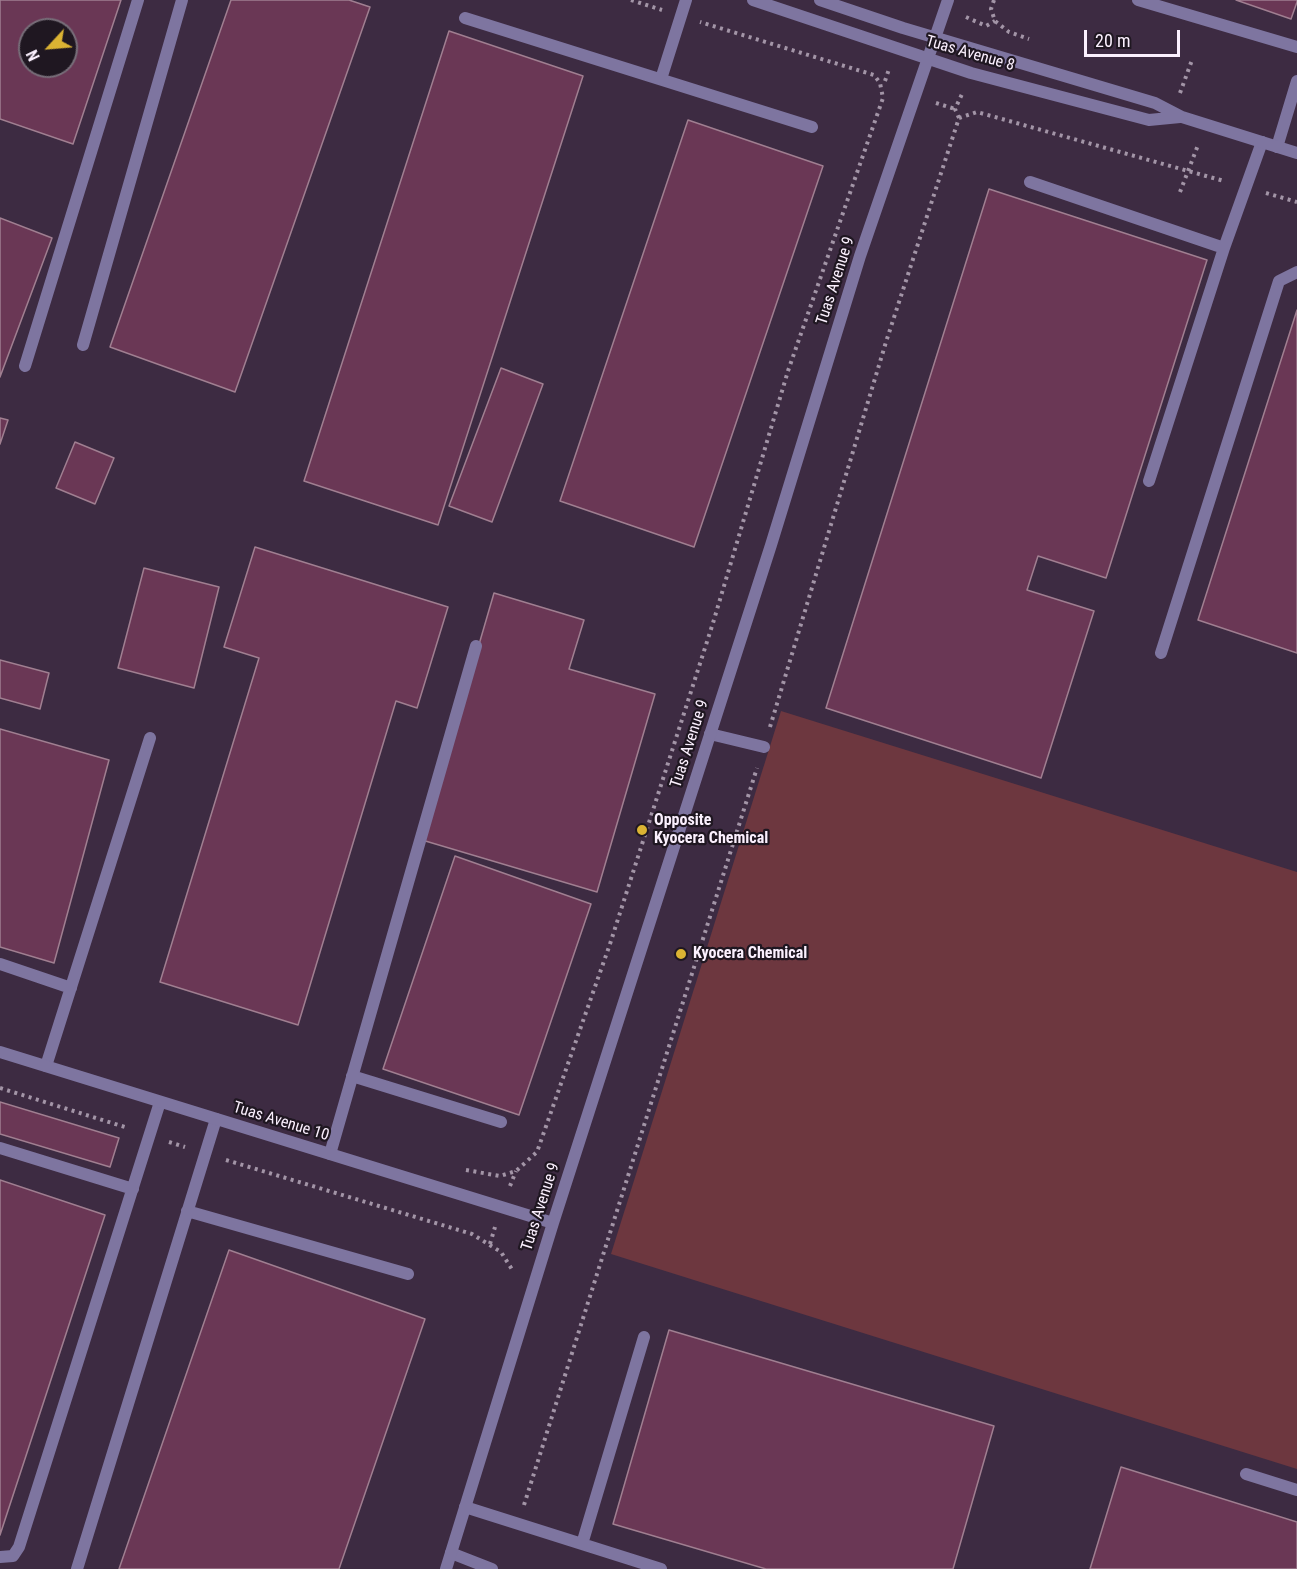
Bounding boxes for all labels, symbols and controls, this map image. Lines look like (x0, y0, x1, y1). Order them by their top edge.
north arrow (18, 18, 78, 78)
scale bar (1087, 18, 1183, 56)
text: 20 m (1095, 30, 1130, 51)
street label: Tuas Avenue 8 (923, 32, 1017, 76)
text: N (22, 47, 44, 64)
street label: Tuas Avenue 9 (813, 234, 859, 328)
street label: Tuas Avenue 9 (667, 697, 713, 791)
place label: Opposite Kyocera Chemical (654, 811, 768, 849)
marker: Opposite Kyocera Chemical (635, 823, 649, 837)
place label: Kyocera Chemical (693, 944, 807, 964)
marker: Kyocera Chemical (674, 947, 688, 961)
street label: Tuas Avenue 10 (231, 1098, 331, 1146)
street label: Tuas Avenue 9 (518, 1160, 564, 1254)

